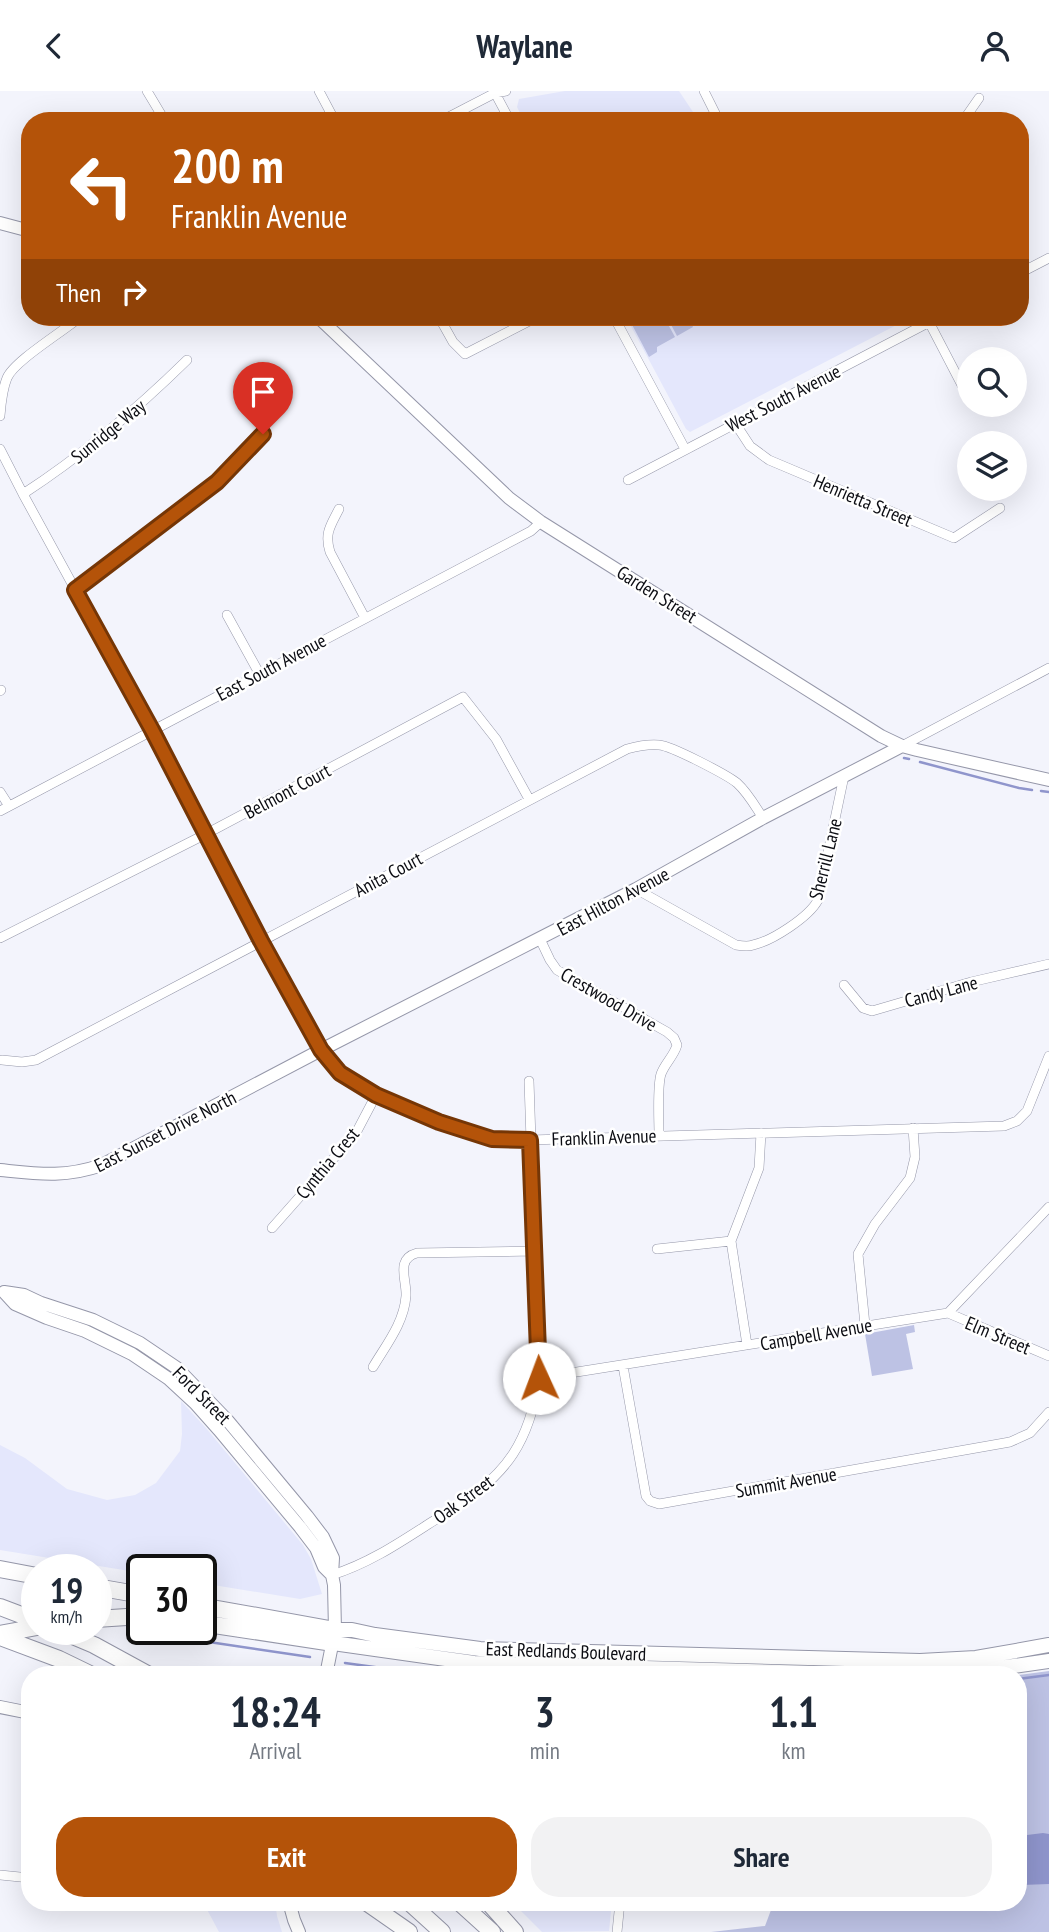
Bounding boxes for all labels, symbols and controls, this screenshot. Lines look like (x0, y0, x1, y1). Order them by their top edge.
text: Waylane (476, 25, 573, 67)
icon: back (35, 27, 73, 65)
icon: person (976, 27, 1014, 65)
text: 200 m (171, 133, 284, 197)
icon: left (56, 140, 147, 231)
text: Franklin Avenue (171, 195, 348, 237)
icon: right (115, 273, 153, 311)
text: Then (56, 276, 101, 309)
map controls (957, 347, 1027, 501)
button: search (957, 347, 1027, 417)
street label: West South Avenue (722, 359, 844, 437)
pin (233, 362, 293, 434)
icon: arrive (244, 373, 282, 411)
street label: Sunridge Way (66, 393, 151, 468)
button: layers (957, 431, 1027, 501)
street label: Henrietta Street (810, 468, 917, 532)
street label: Garden Street (613, 560, 702, 628)
street label: East South Avenue (212, 628, 330, 706)
street label: Belmont Court (239, 758, 335, 824)
street label: Sherrill Lane (803, 816, 847, 902)
street label: Anita Court (350, 846, 427, 902)
street label: East Hilton Avenue (553, 861, 673, 941)
street label: Crestwood Drive (556, 962, 662, 1036)
street label: Candy Lane (902, 970, 980, 1012)
street label: East Sunset Drive North (90, 1085, 240, 1177)
street label: Cynthia Crest (290, 1122, 364, 1204)
street label: Franklin Avenue (551, 1123, 657, 1151)
street label: Elm Street (962, 1311, 1035, 1360)
street label: Campbell Avenue (758, 1312, 874, 1356)
position arrow (502, 1341, 576, 1415)
street label: Ford Street (168, 1361, 237, 1430)
street label: Summit Avenue (734, 1461, 838, 1503)
street label: Oak Street (428, 1469, 498, 1529)
speed limit sign: 30 (126, 1554, 217, 1645)
text: 19 (50, 1567, 83, 1613)
text: km/h (51, 1605, 82, 1628)
street label: East Redlands Boulevard (485, 1636, 647, 1666)
text: 18:24 (230, 1684, 321, 1739)
text: 3 (535, 1684, 555, 1739)
text: 1.1 (769, 1684, 818, 1739)
text: Arrival (249, 1736, 301, 1765)
text: min (530, 1736, 560, 1765)
text: km (782, 1736, 805, 1765)
button: Exit (56, 1817, 517, 1897)
button: Share (531, 1817, 992, 1897)

